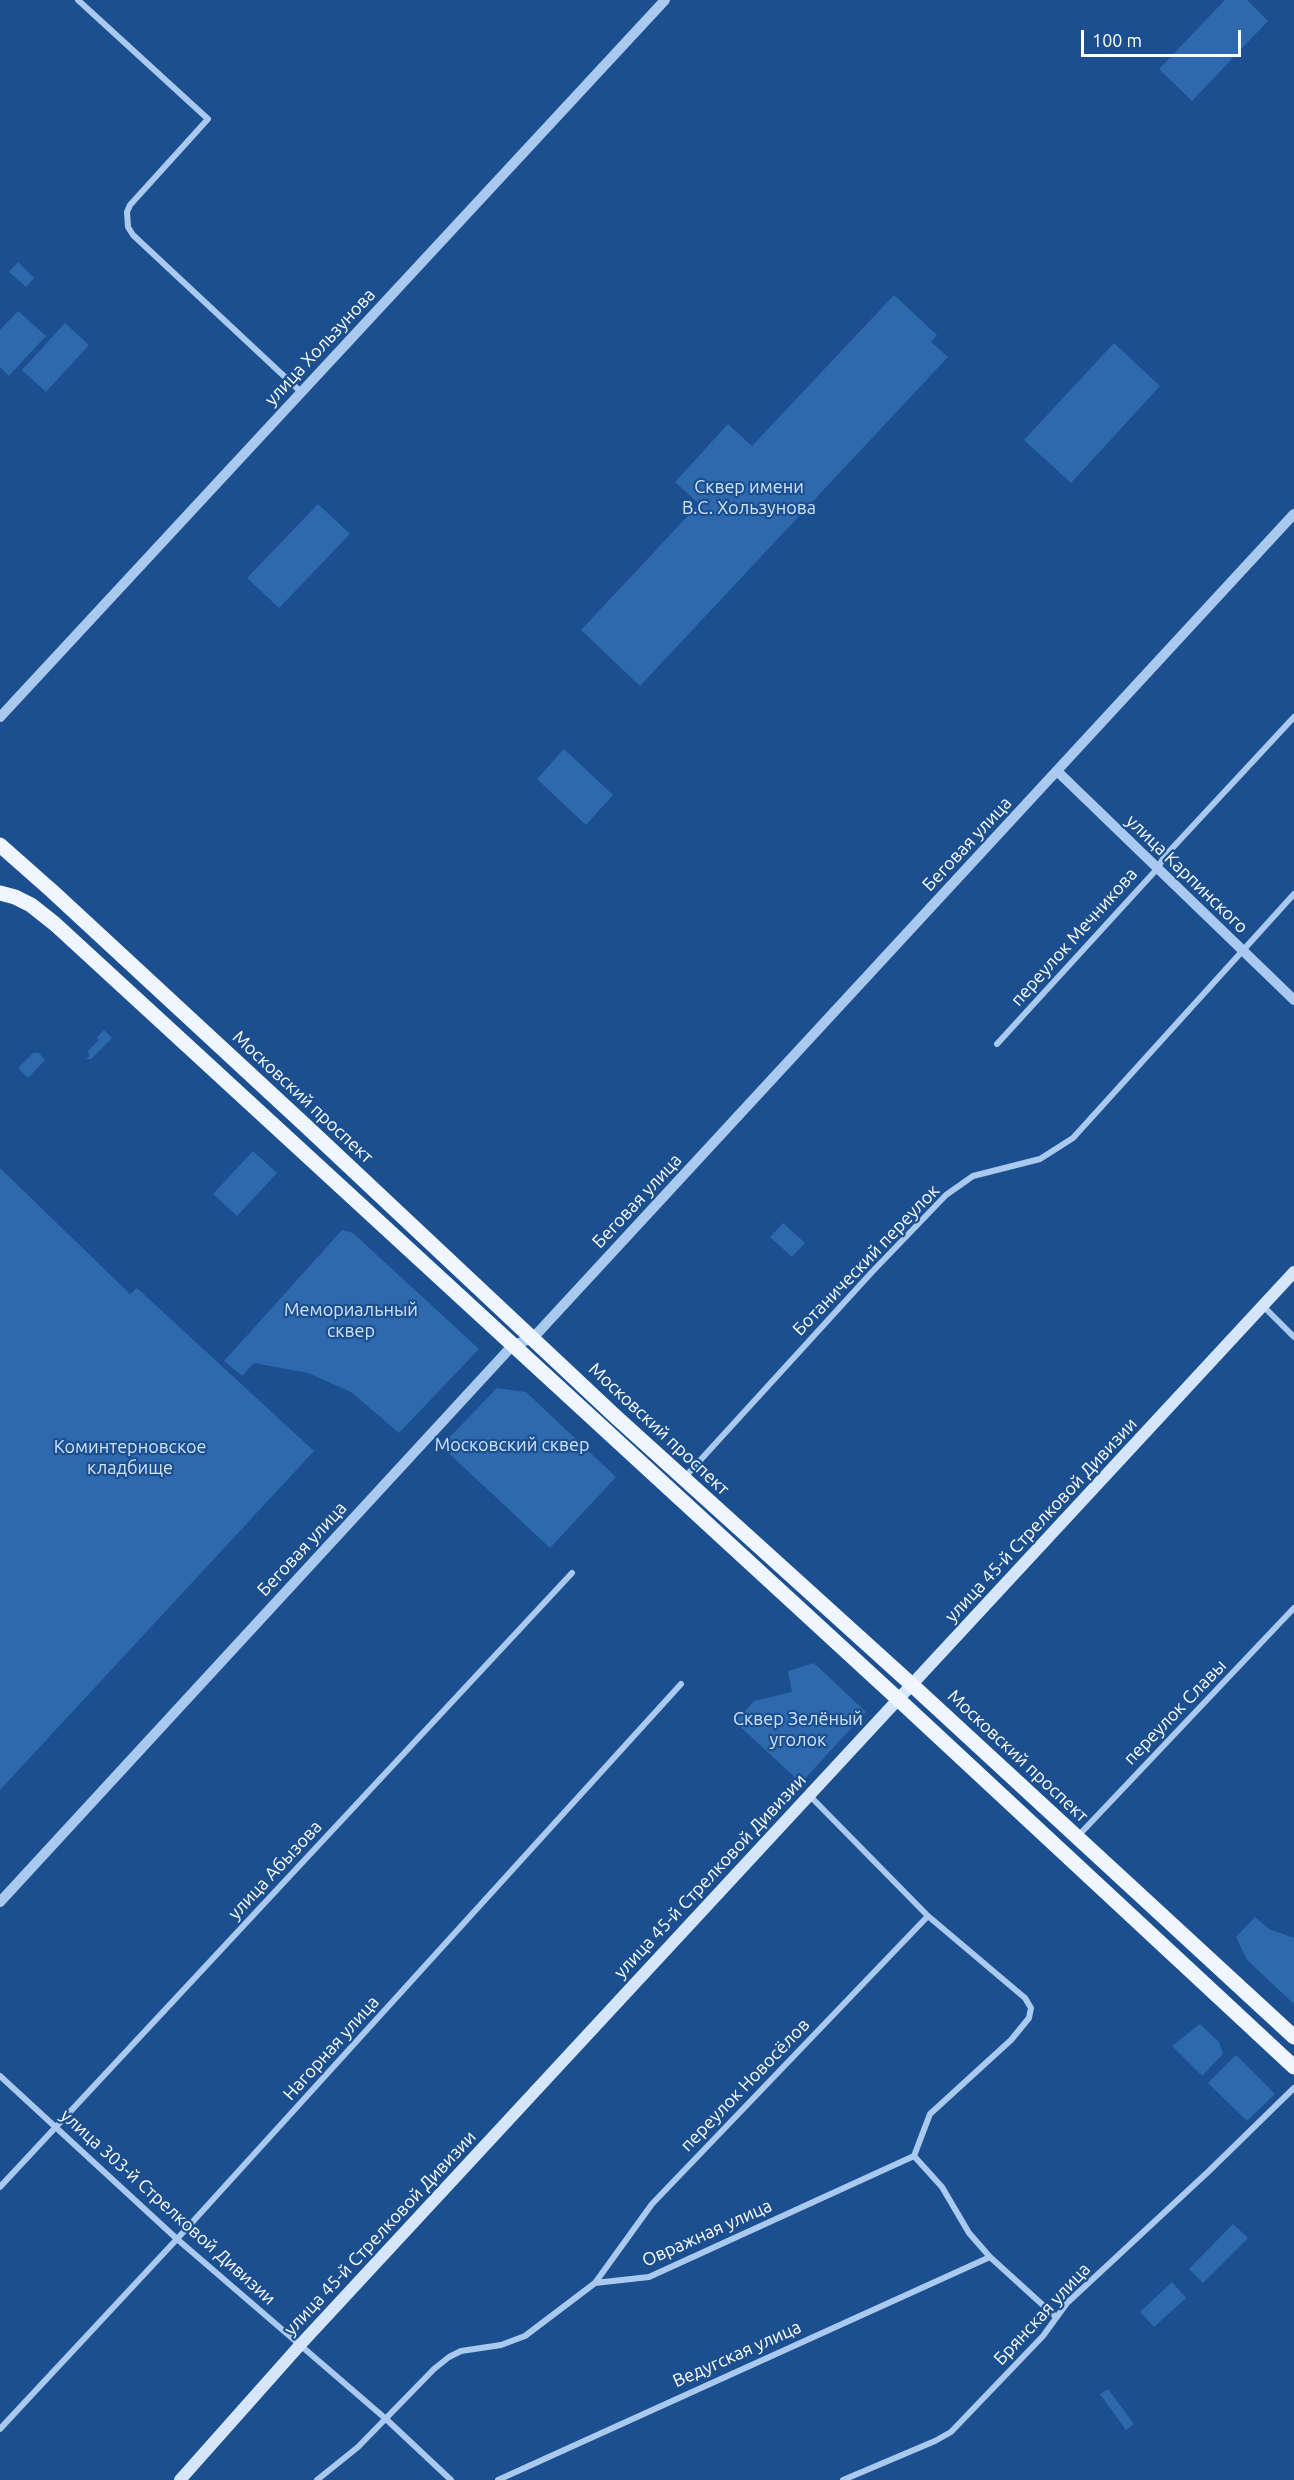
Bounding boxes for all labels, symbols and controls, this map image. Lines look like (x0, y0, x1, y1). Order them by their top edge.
scale bar (1084, 18, 1244, 56)
text: 100 m (1092, 30, 1142, 50)
street label: улица Хользунова (260, 284, 380, 410)
park label: Сквер имени В.С. Хользунова (682, 476, 816, 518)
street label: Беговая улица (918, 792, 1016, 896)
street label: улица Карпинского (1122, 810, 1252, 938)
street label: переулок Мечникова (1006, 863, 1142, 1011)
street label: Московский проспект (228, 1026, 378, 1168)
street label: Беговая улица (588, 1149, 686, 1253)
street label: Ботанический переулок (788, 1180, 944, 1340)
park label: Мемориальный сквер (284, 1299, 418, 1342)
street label: Московский проспект (584, 1358, 734, 1500)
street label: улица 45-й Стрелковой Дивизии (940, 1413, 1142, 1627)
park label: Московский сквер (434, 1434, 590, 1456)
park label: Коминтерновское кладбище (54, 1436, 206, 1478)
street label: Беговая улица (253, 1497, 351, 1601)
street label: переулок Славы (1119, 1655, 1231, 1769)
street label: Московский проспект (943, 1685, 1093, 1827)
park label: Сквер Зелёный уголок (733, 1708, 863, 1750)
street label: улица 45-й Стрелковой Дивизии (609, 1769, 811, 1983)
street label: улица Абызова (224, 1816, 326, 1924)
street label: Нагорная улица (278, 1991, 384, 2105)
street label: переулок Новосёлов (676, 2014, 814, 2156)
street label: улица 303-й Стрелковой Дивизии (56, 2105, 280, 2309)
street label: улица 45-й Стрелковой Дивизии (279, 2126, 481, 2340)
street label: Овражная улица (639, 2195, 775, 2271)
street label: Брянская улица (989, 2258, 1095, 2370)
street label: Ведугская улица (669, 2316, 805, 2392)

